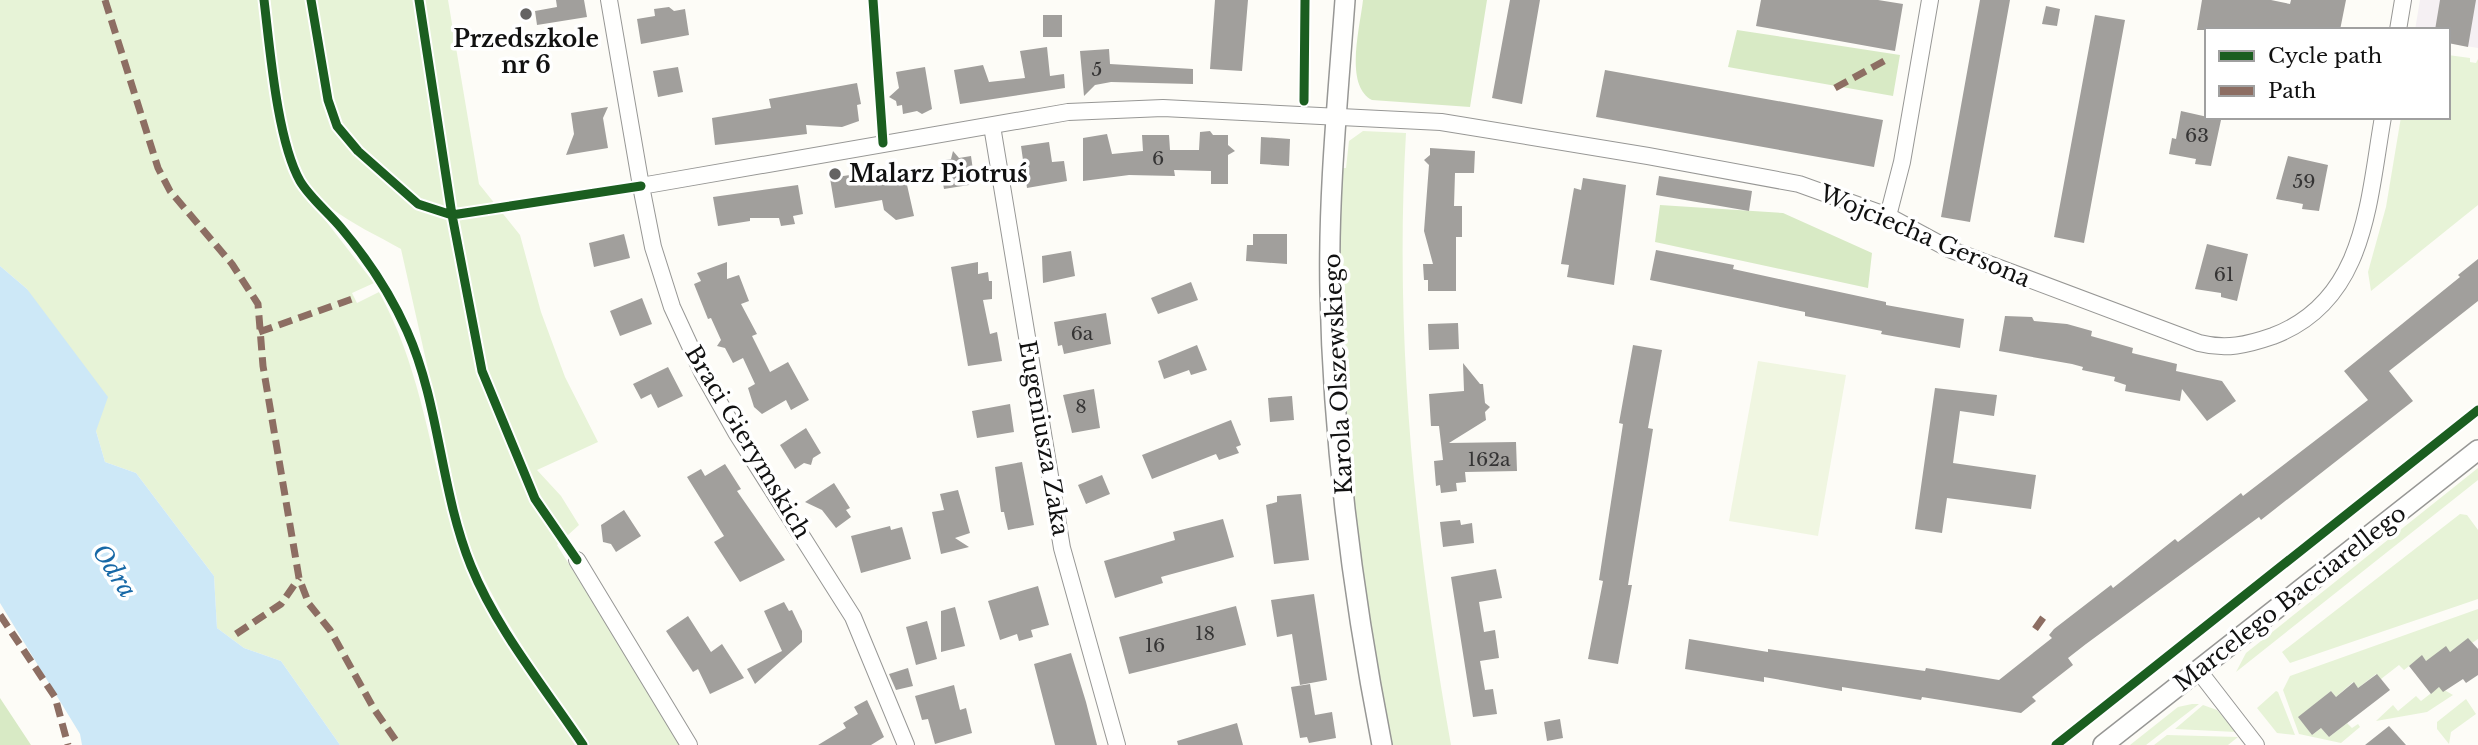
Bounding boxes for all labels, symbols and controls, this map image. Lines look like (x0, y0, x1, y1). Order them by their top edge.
marker: Przedszkole nr 6 (518, 6, 534, 22)
place label: Przedszkole nr 6 (453, 25, 599, 79)
legend (2205, 28, 2450, 119)
text: Cycle path (2268, 43, 2382, 69)
house number: 5 (1092, 58, 1102, 81)
text: Path (2268, 78, 2316, 104)
house number: 63 (2185, 124, 2209, 147)
house number: 6 (1152, 147, 1164, 170)
place label: Malarz Piotruś (849, 160, 1028, 188)
marker: Malarz Piotruś (827, 166, 843, 182)
house number: 59 (2292, 170, 2316, 193)
street label: Wojciecha Gersona (1815, 179, 2035, 293)
street label: Karola Olszewskiego (1318, 253, 1358, 495)
house number: 61 (2214, 263, 2234, 286)
house number: 6a (1071, 322, 1094, 345)
street label: Eugeniusza Zaka (1013, 338, 1075, 538)
street label: Braci Gierymskich (679, 340, 817, 544)
house number: 8 (1075, 395, 1087, 418)
house number: 162a (1468, 448, 1511, 471)
street label: Marcelego Bacciarellego (2169, 499, 2411, 697)
water label: Odra (86, 538, 142, 603)
house number: 18 (1195, 622, 1215, 645)
house number: 16 (1145, 634, 1165, 657)

